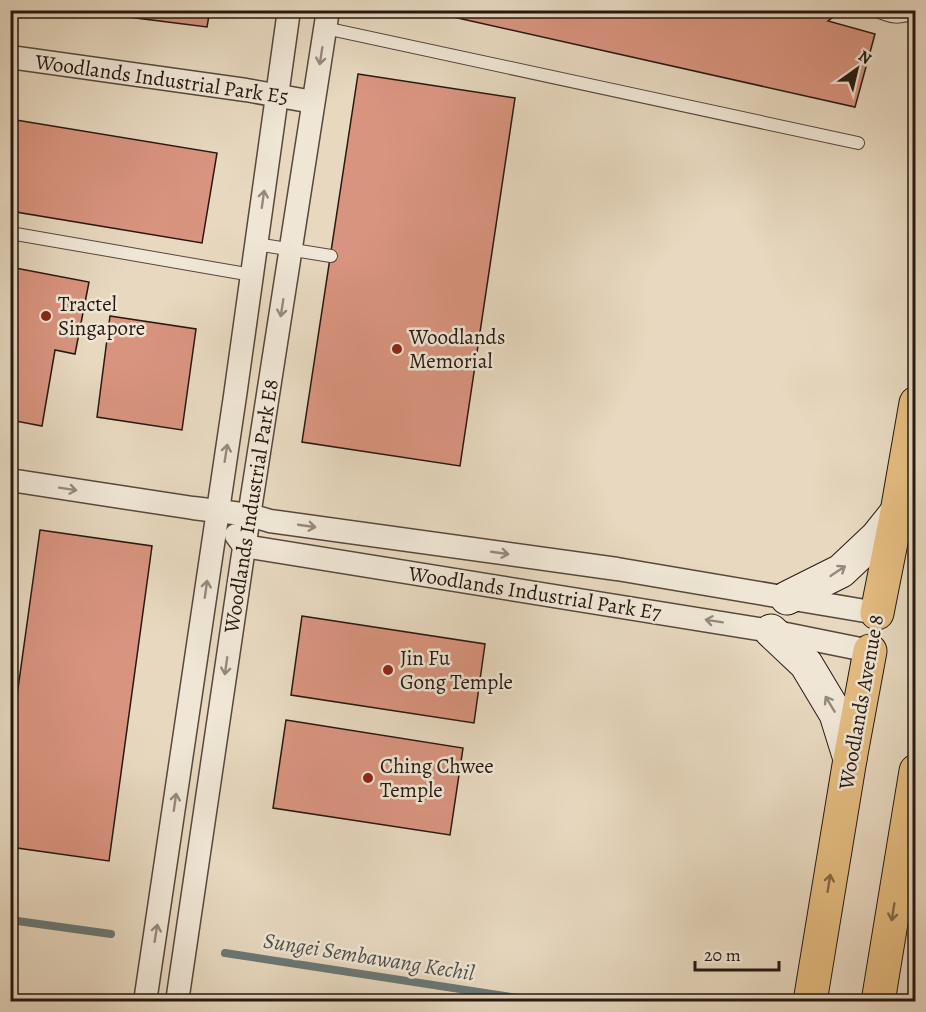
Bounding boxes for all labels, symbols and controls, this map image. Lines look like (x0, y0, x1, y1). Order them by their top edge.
north arrow (827, 39, 887, 99)
text: N (854, 45, 876, 70)
one-way arrow (315, 46, 326, 66)
street label: Woodlands Industrial Park E5 (33, 47, 290, 111)
one-way arrow (257, 189, 268, 209)
place label: Tractel Singapore (58, 290, 145, 342)
one-way arrow (276, 297, 287, 317)
marker: Tractel Singapore (39, 309, 53, 323)
place label: Woodlands Memorial (408, 323, 505, 375)
marker: Woodlands Memorial (390, 342, 404, 356)
street label: Woodlands Industrial Park E8 (217, 377, 285, 636)
one-way arrow (221, 444, 232, 463)
one-way arrow (58, 483, 78, 494)
one-way arrow (297, 520, 316, 531)
one-way arrow (490, 547, 510, 558)
street label: Woodlands Industrial Park E7 (406, 559, 663, 627)
one-way arrow (830, 564, 847, 577)
one-way arrow (201, 580, 212, 600)
street label: Woodlands Avenue 8 (832, 612, 890, 793)
one-way arrow (704, 616, 724, 627)
place label: Jin Fu Gong Temple (400, 644, 513, 696)
one-way arrow (221, 656, 232, 675)
marker: Jin Fu Gong Temple (381, 663, 395, 677)
one-way arrow (824, 696, 836, 713)
place label: Ching Chwee Temple (380, 752, 494, 804)
marker: Ching Chwee Temple (361, 771, 375, 785)
one-way arrow (170, 793, 181, 813)
one-way arrow (824, 874, 835, 893)
one-way arrow (887, 902, 898, 921)
one-way arrow (150, 923, 161, 943)
water label: Sungei Sembawang Kechil (261, 925, 477, 989)
scale bar (695, 934, 779, 972)
text: 20 m (704, 943, 741, 967)

